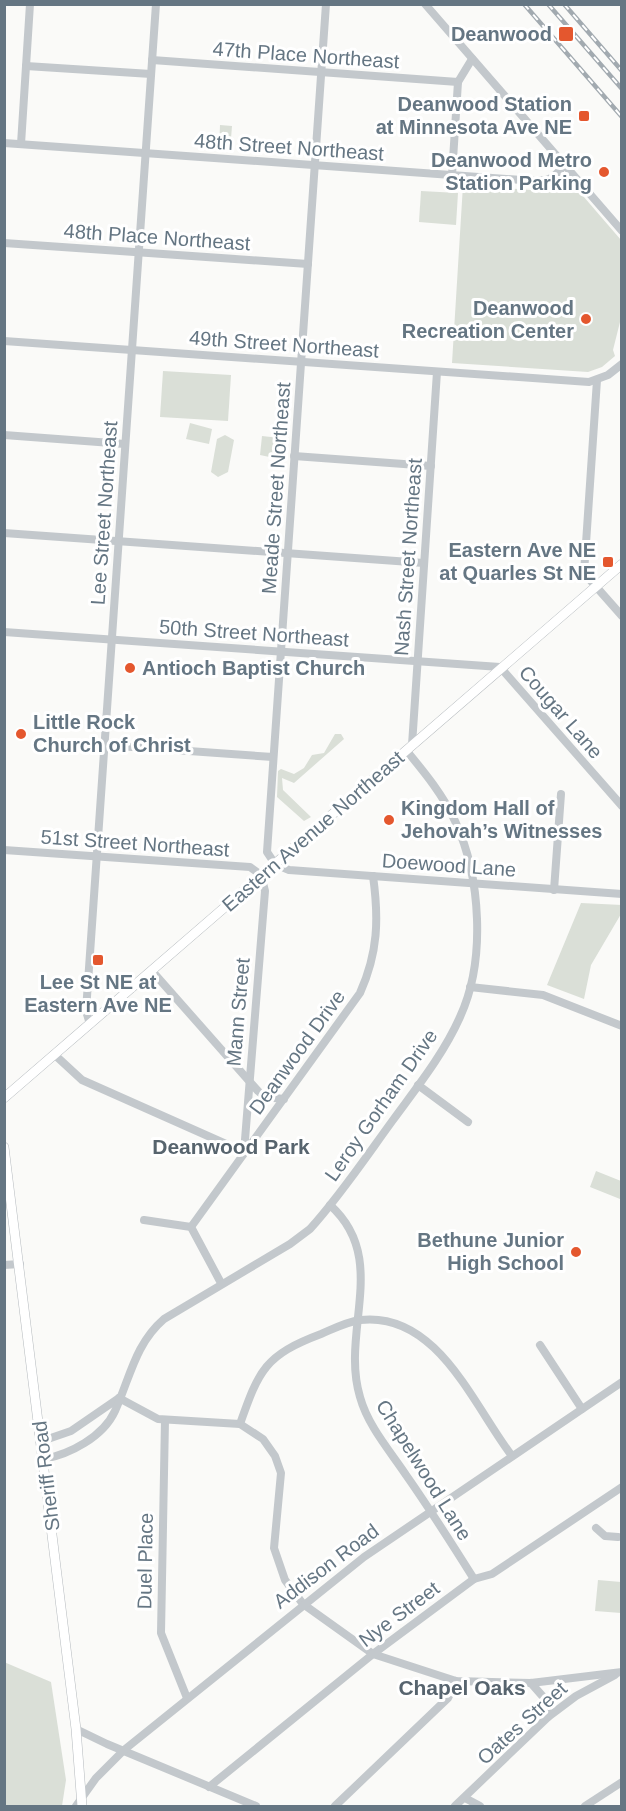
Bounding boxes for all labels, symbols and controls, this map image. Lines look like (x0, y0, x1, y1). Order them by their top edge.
place label: Deanwood (451, 23, 552, 45)
marker: Deanwood (557, 25, 575, 43)
street label: 47th Place Northeast (212, 38, 400, 73)
place label: Deanwood Station at Minnesota Ave NE (376, 93, 572, 138)
marker: Deanwood Station at Minnesota Ave NE (577, 109, 591, 123)
street label: 48th Street Northeast (193, 129, 385, 165)
place label: Deanwood Metro Station Parking (431, 149, 592, 194)
marker: Deanwood Metro Station Parking (597, 165, 611, 179)
street label: 48th Place Northeast (63, 220, 251, 255)
place label: Deanwood Recreation Center (402, 297, 574, 342)
marker: Deanwood Recreation Center (579, 312, 593, 326)
street label: 49th Street Northeast (188, 326, 380, 362)
street label: Meade Street Northeast (258, 381, 294, 595)
street label: Lee Street Northeast (87, 420, 121, 606)
street label: Nash Street Northeast (390, 457, 426, 656)
place label: Eastern Ave NE at Quarles St NE (439, 539, 596, 584)
marker: Eastern Ave NE at Quarles St NE (601, 555, 615, 569)
street label: 50th Street Northeast (158, 615, 350, 651)
place label: Antioch Baptist Church (142, 657, 365, 679)
marker: Antioch Baptist Church (123, 661, 137, 675)
street label: Cougar Lane (515, 661, 607, 763)
place label: Little Rock Church of Christ (33, 711, 191, 756)
marker: Little Rock Church of Christ (14, 727, 28, 741)
street label: Eastern Avenue Northeast (218, 746, 409, 916)
place label: Kingdom Hall of Jehovah’s Witnesses (401, 797, 602, 842)
marker: Kingdom Hall of Jehovah’s Witnesses (382, 813, 396, 827)
street label: 51st Street Northeast (40, 825, 230, 861)
street label: Doewood Lane (381, 849, 517, 881)
marker: Lee St NE at Eastern Ave NE (91, 953, 105, 967)
street label: Mann Street (222, 956, 254, 1067)
place label: Lee St NE at Eastern Ave NE (24, 971, 172, 1016)
street label: Deanwood Drive (245, 986, 349, 1118)
street label: Leroy Gorham Drive (320, 1025, 442, 1185)
district label: Deanwood Park (152, 1135, 310, 1158)
place label: Bethune Junior High School (417, 1229, 564, 1274)
marker: Bethune Junior High School (569, 1245, 583, 1259)
street label: Chapelwood Lane (372, 1396, 476, 1544)
street label: Sheriff Road (28, 1420, 64, 1532)
street label: Duel Place (133, 1512, 157, 1610)
street label: Addison Road (269, 1519, 383, 1613)
street label: Nye Street (355, 1577, 444, 1651)
district label: Chapel Oaks (398, 1676, 526, 1699)
street label: Oates Street (473, 1677, 571, 1769)

